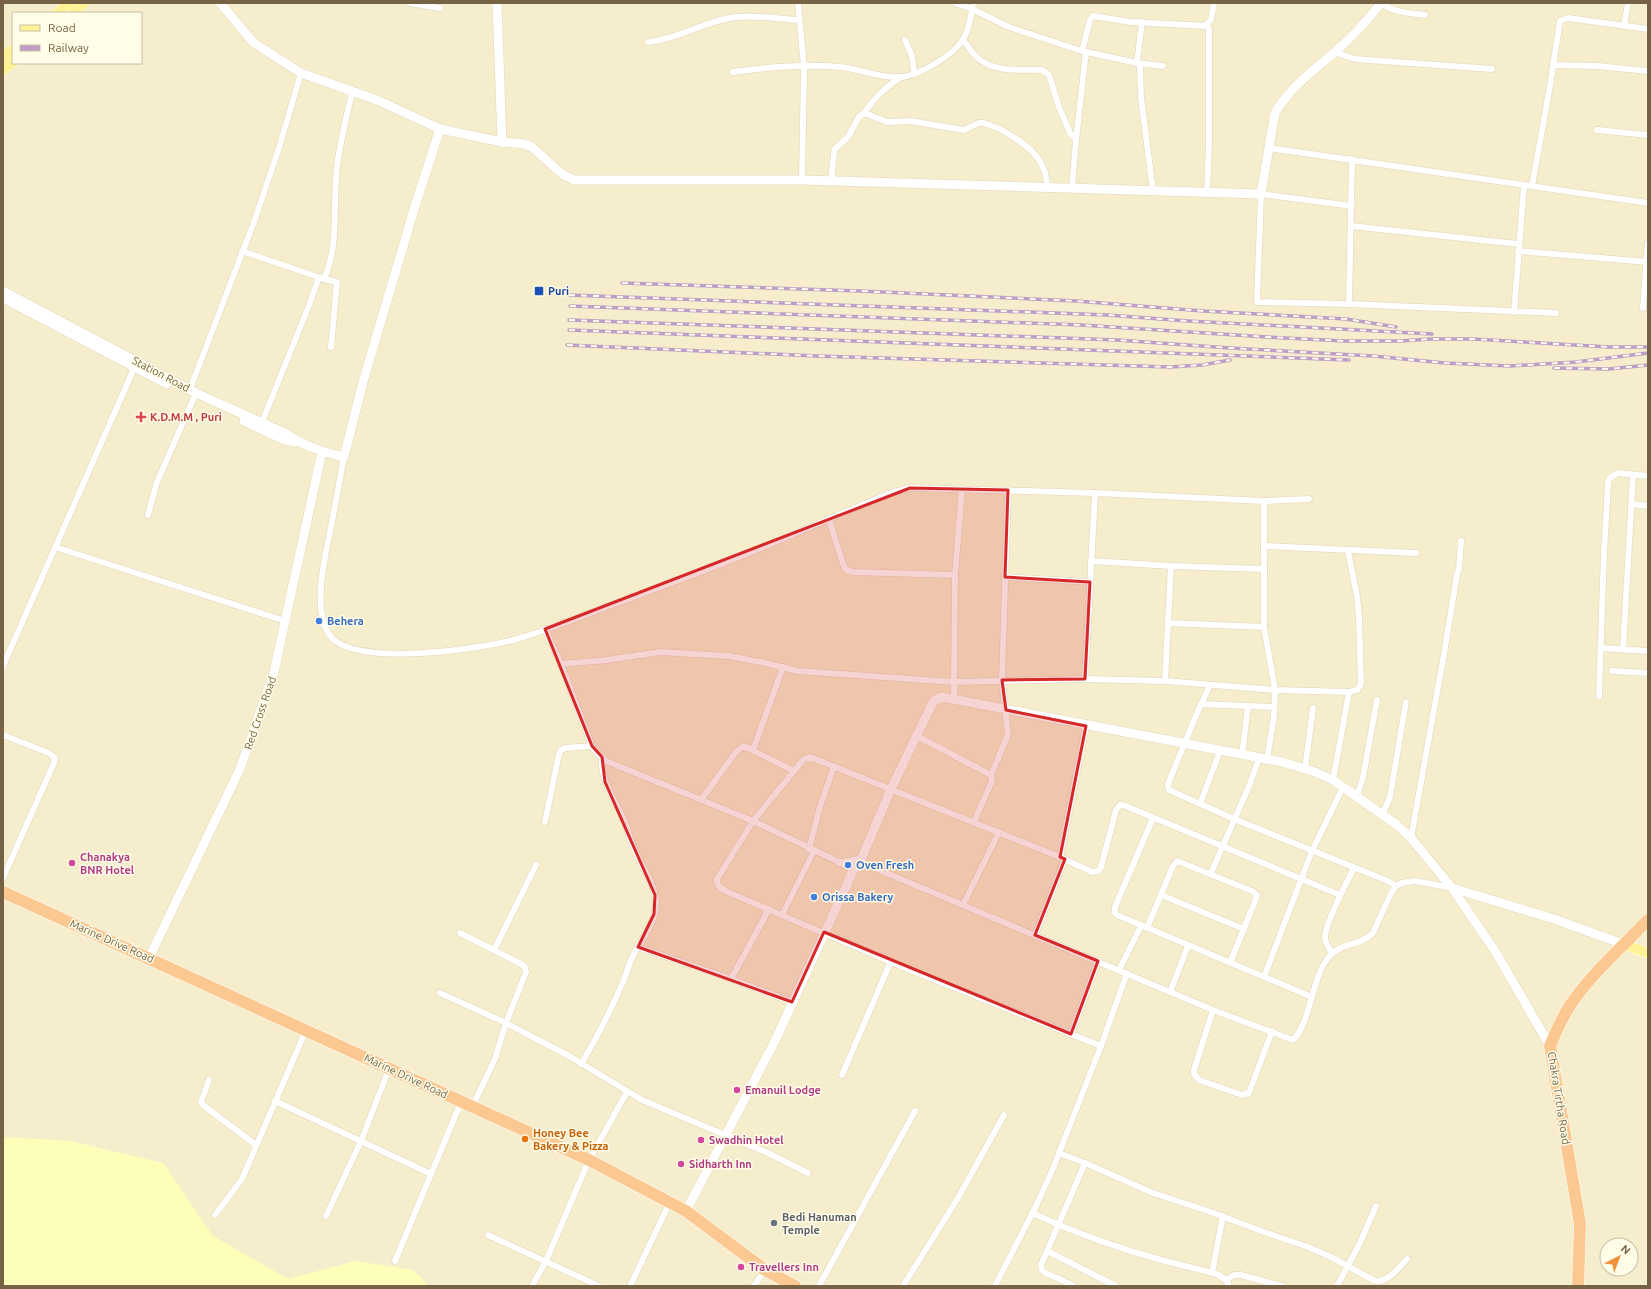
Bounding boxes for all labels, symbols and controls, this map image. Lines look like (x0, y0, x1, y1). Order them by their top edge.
legend (12, 12, 142, 64)
text: Road (48, 21, 76, 34)
text: Railway (48, 41, 89, 54)
marker: Puri (533, 285, 545, 297)
place label: Puri (548, 285, 569, 297)
street label: Station Road (130, 354, 192, 394)
marker: K.D.M.M , Puri (135, 411, 147, 423)
place label: K.D.M.M , Puri (150, 411, 222, 423)
place label: Behera (327, 615, 364, 627)
marker: Behera (314, 616, 324, 626)
street label: Red Cross Road (242, 675, 278, 751)
place label: Chanakya BNR Hotel (80, 851, 135, 876)
marker: Chanakya BNR Hotel (67, 858, 77, 868)
place label: Oven Fresh (856, 859, 914, 871)
marker: Oven Fresh (843, 860, 853, 870)
place label: Orissa Bakery (822, 891, 893, 903)
marker: Orissa Bakery (809, 892, 819, 902)
street label: Marine Drive Road (68, 917, 156, 965)
street label: Marine Drive Road (362, 1051, 450, 1101)
street label: Chakra Tirtha Road (1546, 1051, 1572, 1145)
place label: Emanuil Lodge (745, 1084, 821, 1096)
marker: Emanuil Lodge (732, 1085, 742, 1095)
place label: Honey Bee Bakery & Pizza (533, 1127, 609, 1152)
marker: Honey Bee Bakery & Pizza (520, 1134, 530, 1144)
place label: Swadhin Hotel (709, 1134, 784, 1146)
marker: Swadhin Hotel (696, 1135, 706, 1145)
place label: Sidharth Inn (689, 1158, 752, 1170)
marker: Sidharth Inn (676, 1159, 686, 1169)
place label: Bedi Hanuman Temple (782, 1211, 857, 1236)
marker: Bedi Hanuman Temple (769, 1218, 779, 1228)
north arrow (1599, 1237, 1639, 1277)
text: N (1619, 1242, 1633, 1257)
place label: Travellers Inn (749, 1261, 819, 1273)
marker: Travellers Inn (736, 1262, 746, 1272)

